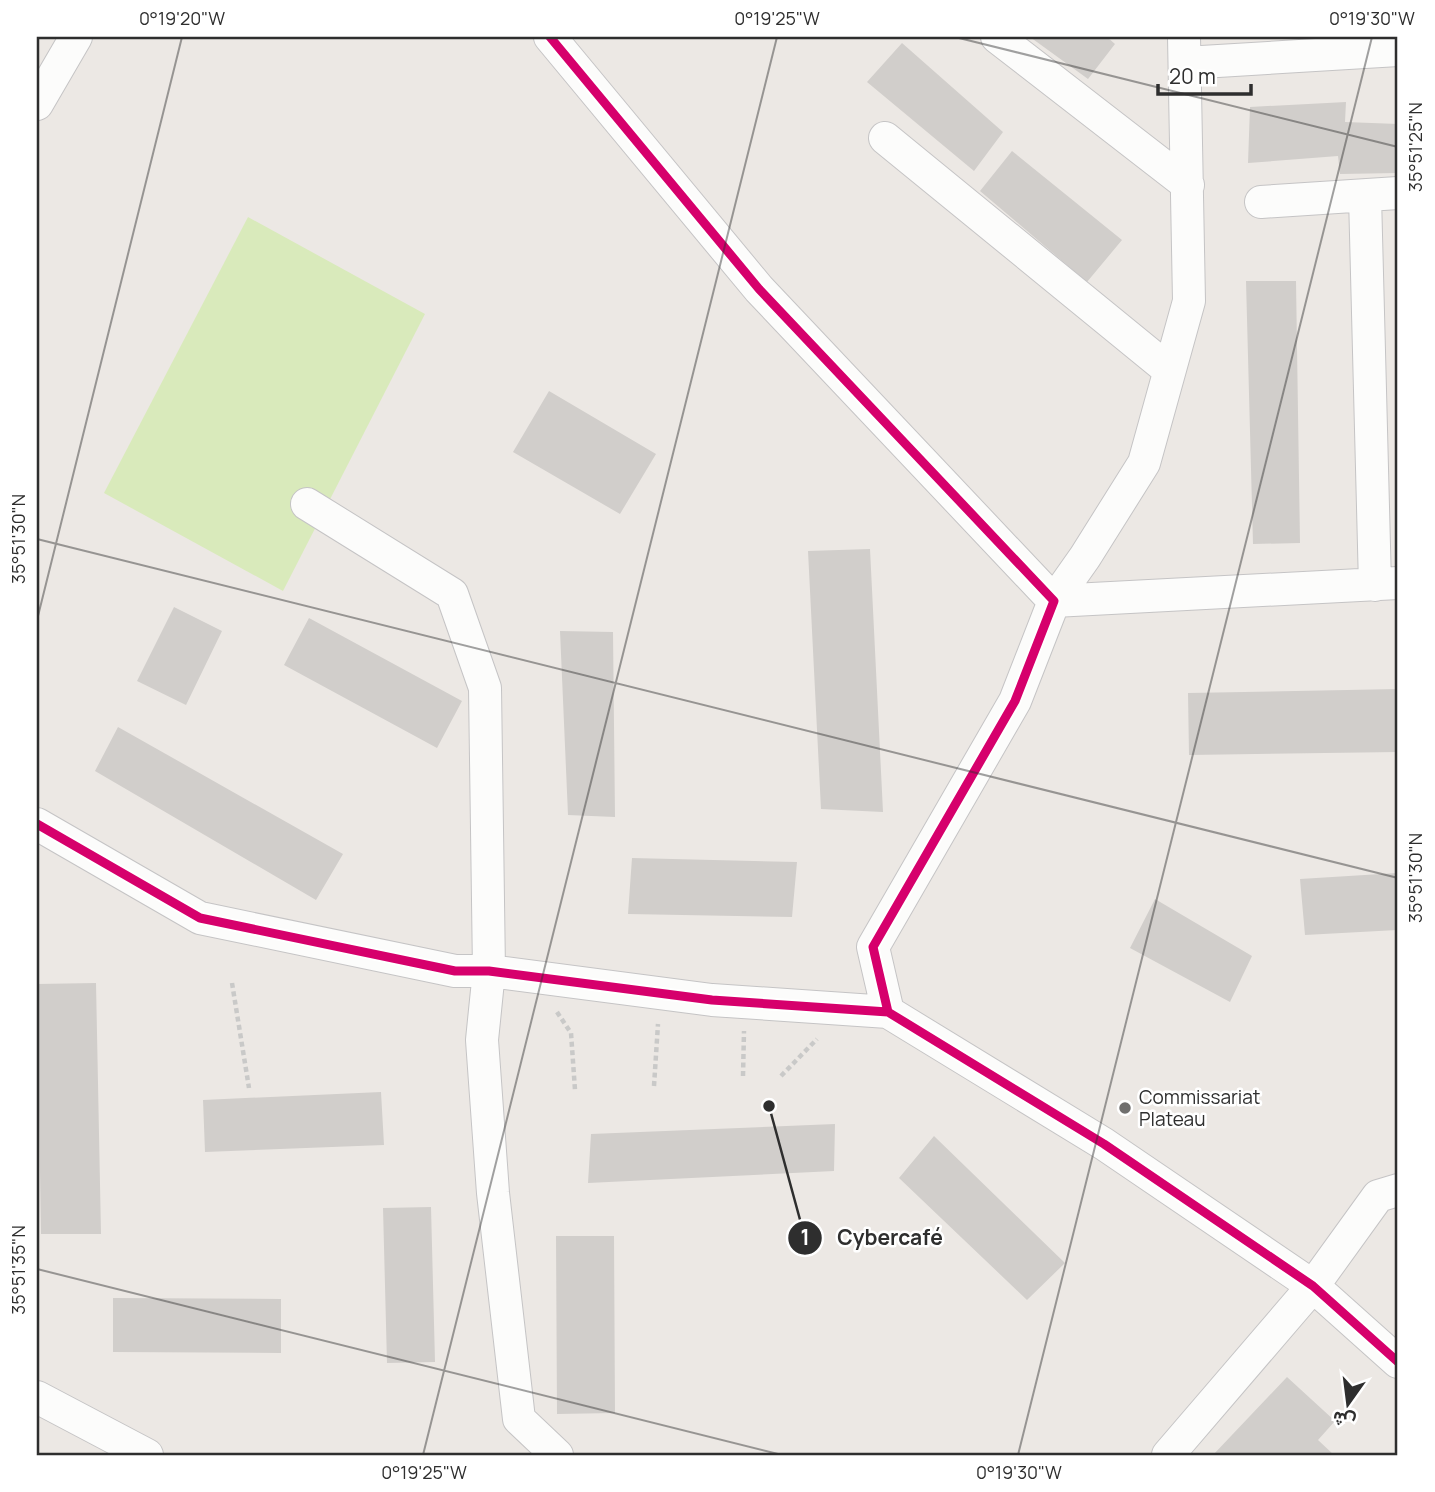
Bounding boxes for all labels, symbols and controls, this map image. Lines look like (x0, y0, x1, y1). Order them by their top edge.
text: 0°19'20"W (139, 6, 225, 30)
text: 0°19'25"W (734, 6, 820, 30)
text: 0°19'30"W (1329, 6, 1415, 30)
scale bar (1158, 52, 1251, 96)
text: 20 m (1169, 62, 1216, 90)
text: 35°51'25"N (1403, 102, 1427, 192)
text: 35°51'30"N (6, 494, 30, 584)
text: 35°51'30"N (1403, 833, 1427, 923)
place label: Commissariat Plateau (1139, 1084, 1260, 1132)
marker: Commissariat Plateau (1117, 1100, 1133, 1116)
callout: Cybercafé (788, 1217, 956, 1259)
text: 1 (800, 1223, 810, 1251)
text: Cybercafé (837, 1223, 943, 1251)
text: 35°51'35"N (6, 1225, 30, 1315)
north arrow (1312, 1370, 1382, 1440)
text: ش (1330, 1405, 1358, 1436)
text: 0°19'25"W (381, 1460, 467, 1484)
text: 0°19'30"W (976, 1460, 1062, 1484)

